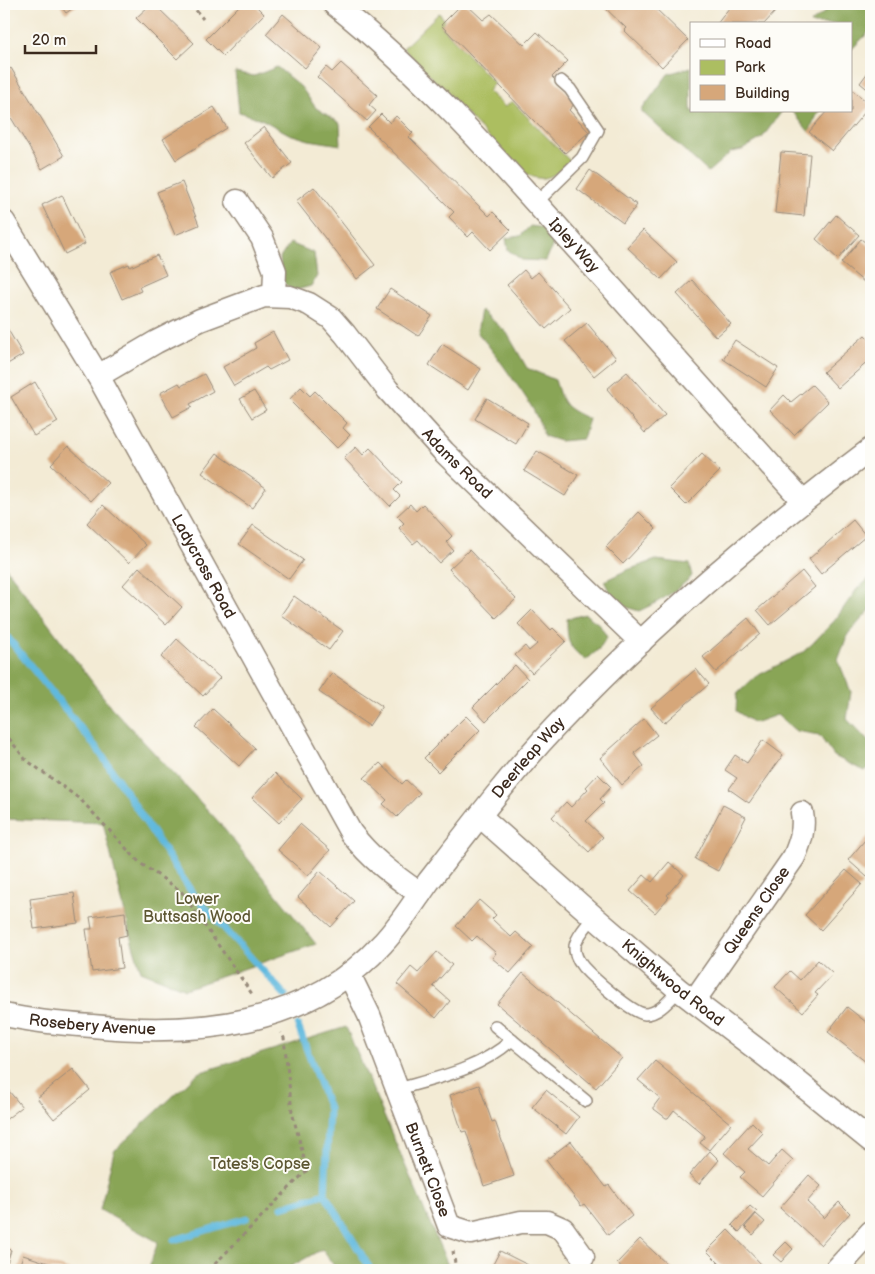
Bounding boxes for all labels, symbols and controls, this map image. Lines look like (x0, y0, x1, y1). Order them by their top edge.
scale bar (25, 22, 96, 54)
legend (690, 22, 852, 112)
text: 20 m (32, 31, 66, 50)
text: Road (735, 34, 771, 53)
text: Park (735, 58, 766, 77)
text: Building (735, 84, 790, 103)
street label: Ipley Way (545, 214, 604, 277)
street label: Adams Road (418, 424, 496, 503)
street label: Ladycross Road (167, 511, 240, 622)
street label: Deerleap Way (488, 713, 569, 802)
street label: Queens Close (720, 863, 794, 958)
park label: Lower Buttsash Wood (143, 890, 251, 927)
street label: Knightwood Road (617, 935, 728, 1030)
street label: Rosebery Avenue (28, 1010, 156, 1039)
street label: Burnett Close (401, 1120, 454, 1220)
park label: Tates's Copse (210, 1155, 311, 1174)

